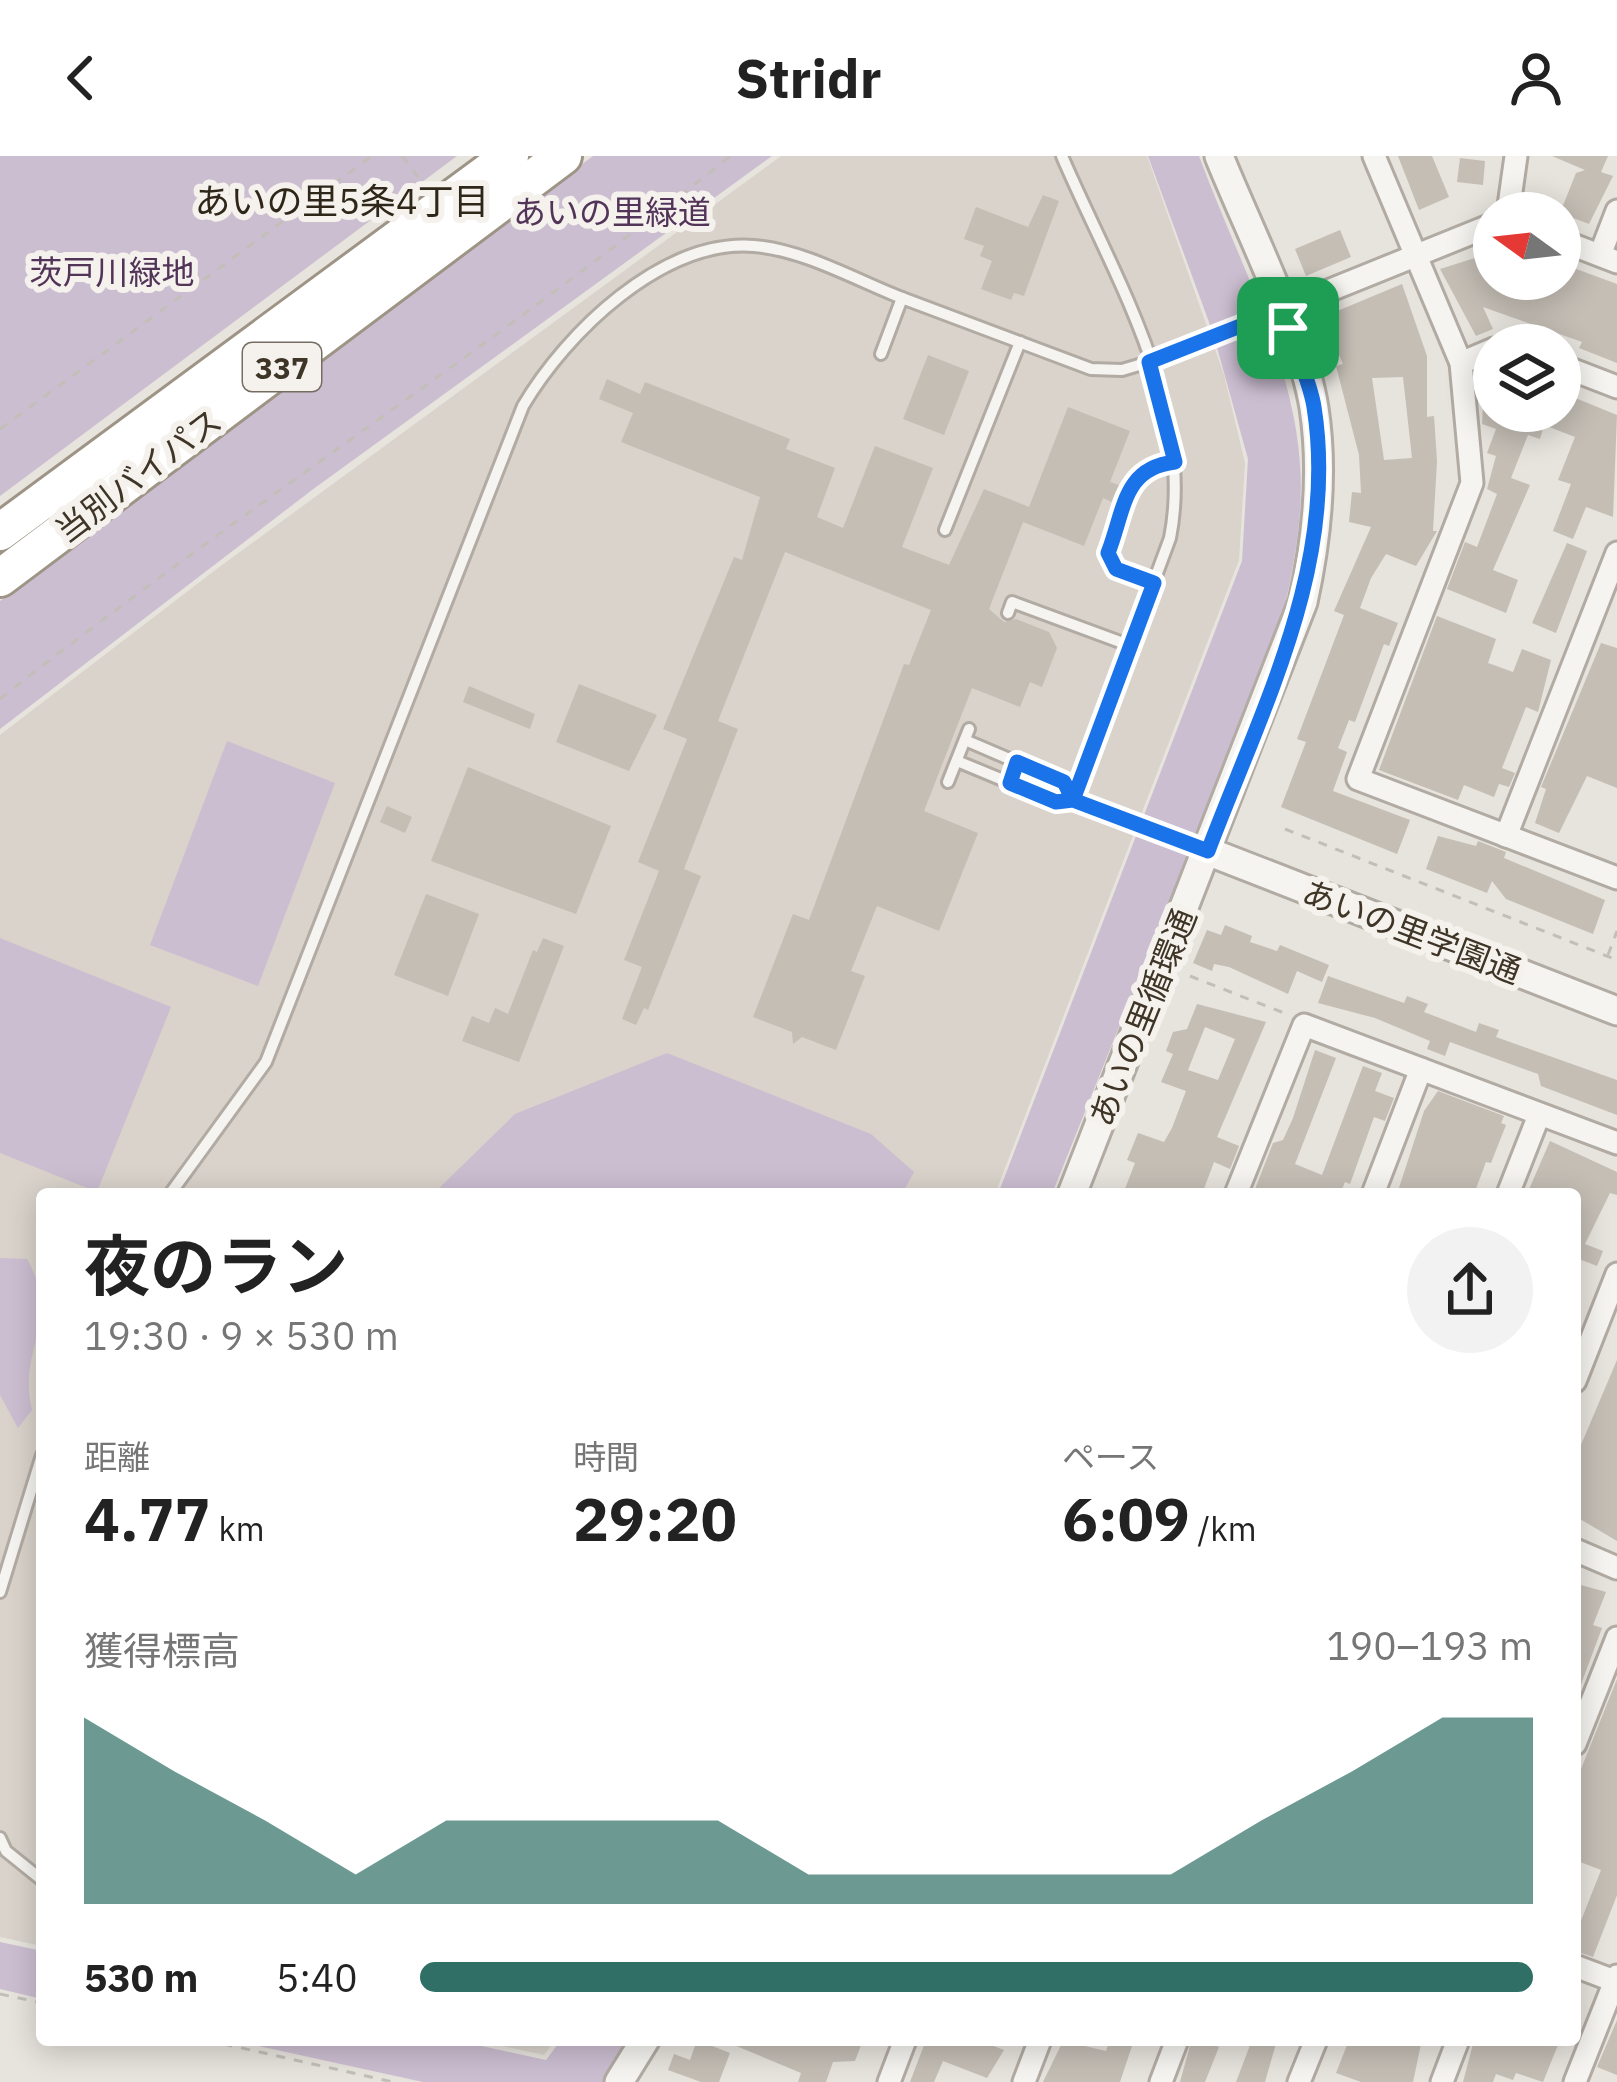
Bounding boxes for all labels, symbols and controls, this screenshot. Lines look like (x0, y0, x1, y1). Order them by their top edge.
text: Stridr (735, 43, 882, 113)
icon: back (48, 45, 114, 111)
icon: person (1503, 45, 1569, 111)
district label: あいの里5条4丁目 (194, 177, 490, 224)
park label: あいの里緑道 (513, 190, 711, 233)
north arrow (1473, 192, 1581, 300)
map controls (1473, 192, 1581, 432)
park label: 茨戸川緑地 (30, 250, 195, 293)
pin (1237, 277, 1339, 379)
icon: arrive (1255, 295, 1321, 361)
button: layers (1473, 324, 1581, 432)
road number: 337 (243, 343, 321, 391)
street label: 当別バイパス (46, 398, 230, 552)
street label: あいの里学園通 (1296, 870, 1528, 992)
street label: あいの里循環通 (1079, 902, 1205, 1132)
text: 夜のラン (84, 1222, 348, 1308)
button: share (1407, 1227, 1533, 1353)
text: 19:30 · 9 × 530 m (84, 1310, 399, 1361)
text: 距離 (84, 1435, 150, 1478)
text: 時間 (573, 1435, 639, 1478)
text: ペース (1062, 1435, 1159, 1478)
text: 4.77 (84, 1479, 211, 1558)
text: 29:20 (573, 1479, 737, 1558)
text: 6:09 (1062, 1479, 1190, 1558)
text: km (211, 1507, 265, 1550)
text: /km (1190, 1507, 1256, 1550)
text: 190–193 m (1326, 1620, 1533, 1671)
text: 獲得標高 (84, 1625, 240, 1676)
text: 530 m (84, 1952, 198, 2003)
text: 5:40 (276, 1952, 358, 2003)

